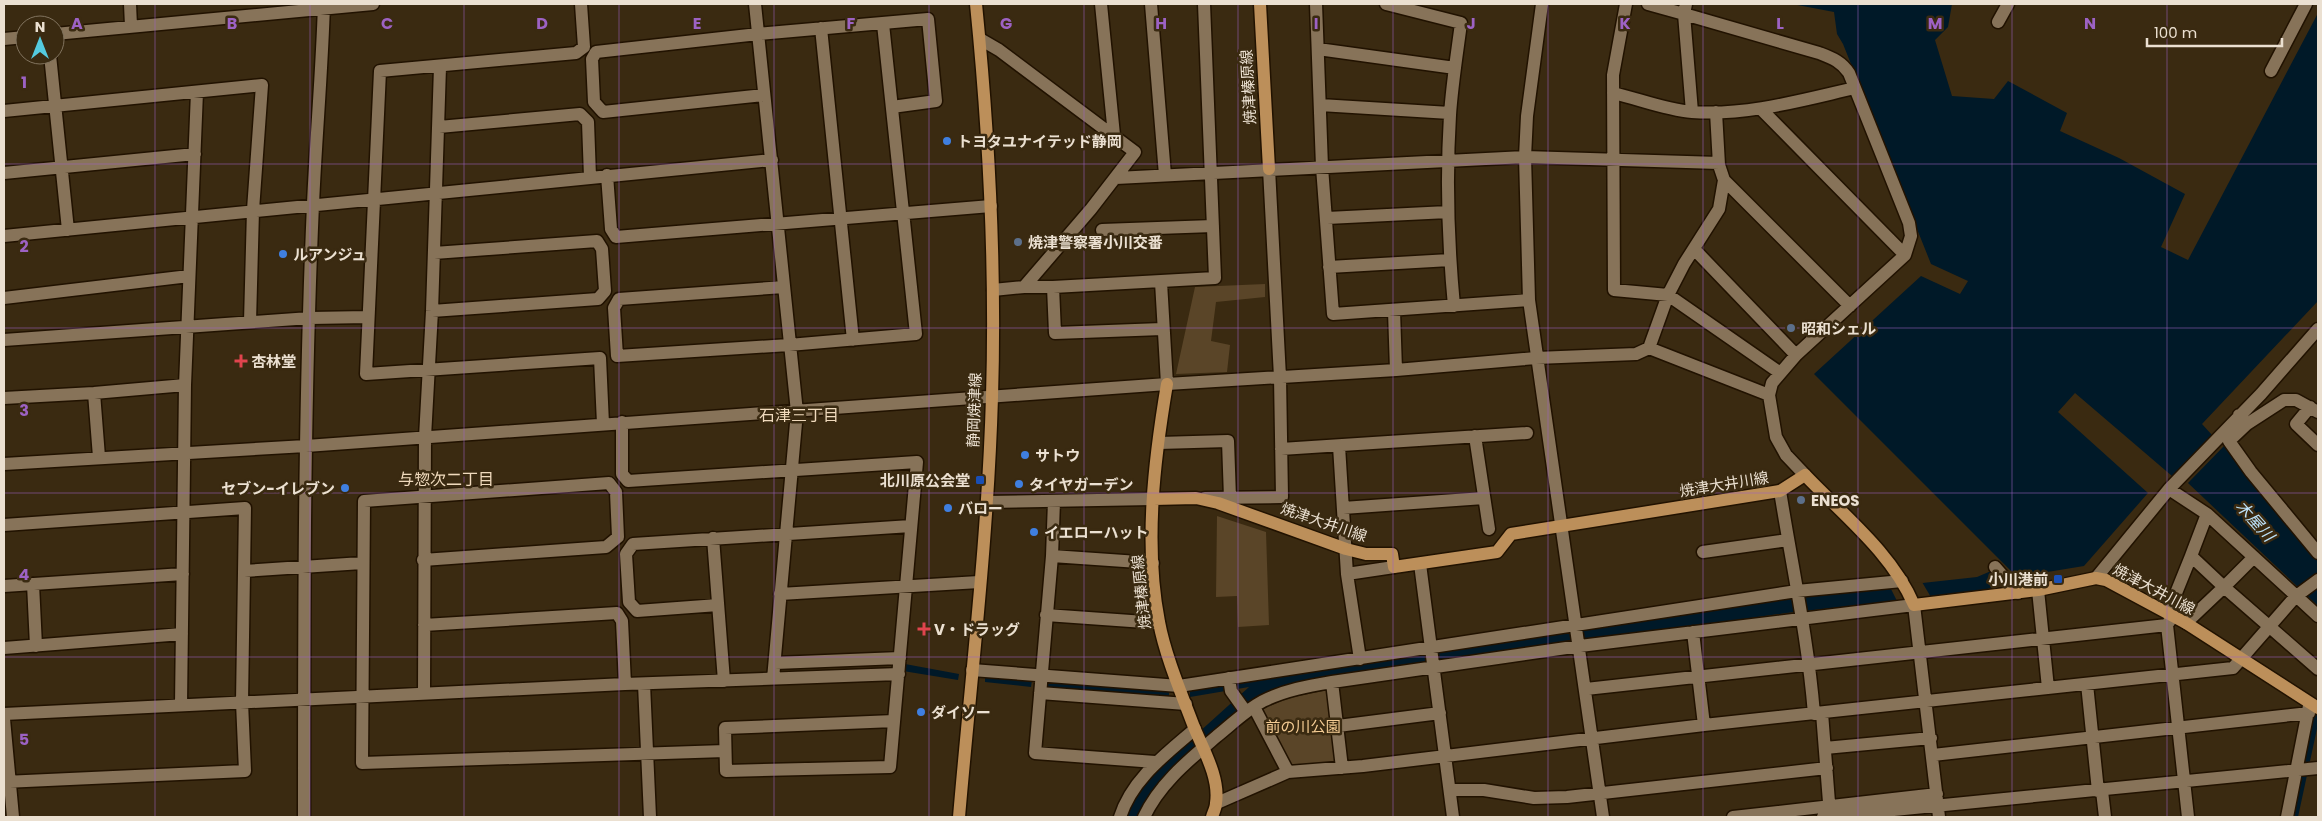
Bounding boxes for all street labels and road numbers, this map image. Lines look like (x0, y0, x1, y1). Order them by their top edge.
street label: 焼津榛原線 (1236, 49, 1260, 125)
street label: 静岡焼津線 (962, 372, 986, 448)
street label: 焼津大井川線 (1678, 467, 1770, 501)
street label: 焼津大井川線 (1278, 497, 1370, 547)
street label: 焼津榛原線 (1127, 554, 1155, 630)
street label: 焼津大井川線 (2109, 559, 2199, 619)

